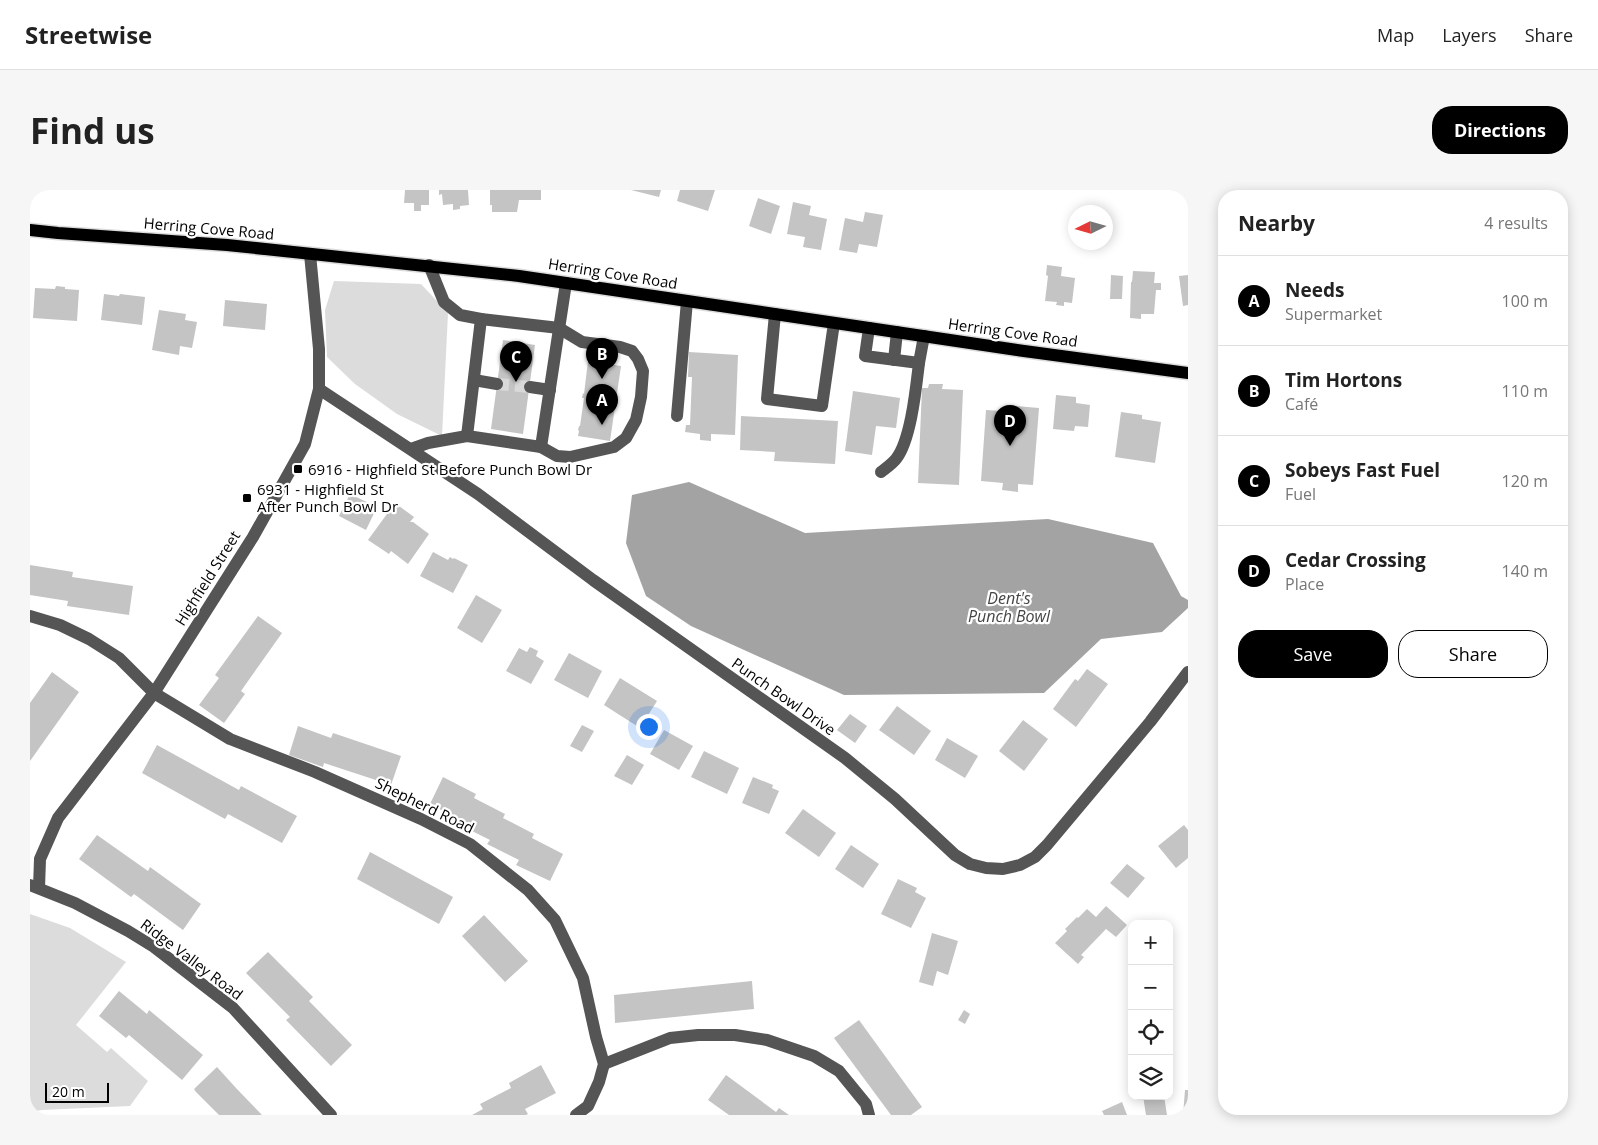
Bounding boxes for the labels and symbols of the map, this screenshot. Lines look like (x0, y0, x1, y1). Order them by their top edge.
north arrow (1068, 205, 1113, 250)
street label: Herring Cove Road (143, 212, 275, 244)
street label: Herring Cove Road (547, 253, 679, 293)
street label: Herring Cove Road (947, 313, 1079, 351)
pin: B (586, 338, 618, 379)
pin: C (500, 341, 532, 382)
pin: A (586, 384, 618, 425)
pin: D (994, 405, 1026, 446)
place label: 6916 - Highfield St Before Punch Bowl Dr (308, 459, 592, 479)
marker: 6916 - Highfield St Before Punch Bowl Dr (292, 463, 304, 475)
place label: 6931 - Highfield St After Punch Bowl Dr (257, 479, 398, 516)
marker: 6931 - Highfield St After Punch Bowl Dr (241, 492, 253, 504)
street label: Highfield Street (170, 527, 244, 629)
water label: Dent's Punch Bowl (968, 587, 1051, 627)
street label: Punch Bowl Drive (728, 653, 840, 739)
your location (636, 714, 662, 740)
street label: Shepherd Road (372, 772, 478, 838)
street label: Ridge Valley Road (137, 914, 247, 1004)
scale bar (45, 1080, 109, 1103)

